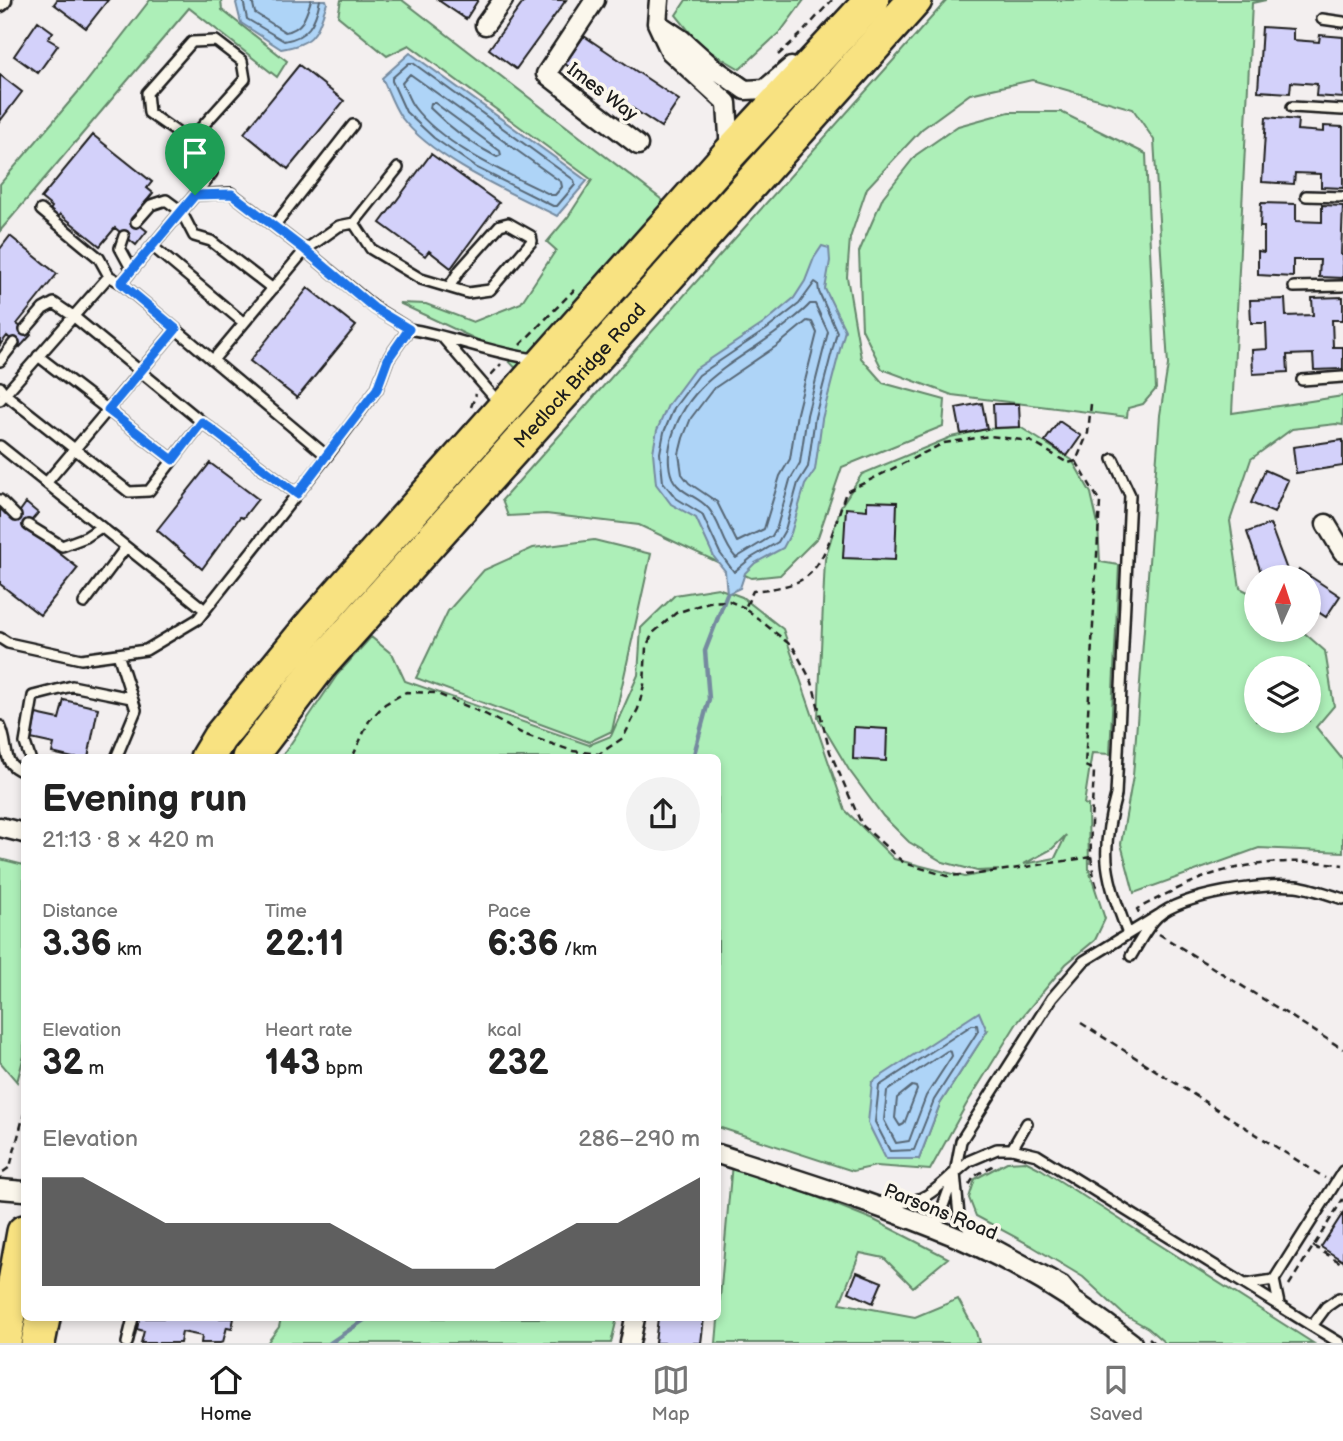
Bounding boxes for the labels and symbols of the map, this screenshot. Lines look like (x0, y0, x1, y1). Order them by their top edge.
street label: Imes Way (562, 58, 642, 126)
pin (165, 123, 225, 195)
street label: Medlock Bridge Road (510, 299, 651, 453)
north arrow (1244, 565, 1321, 642)
street label: Parsons Road (880, 1179, 1000, 1246)

